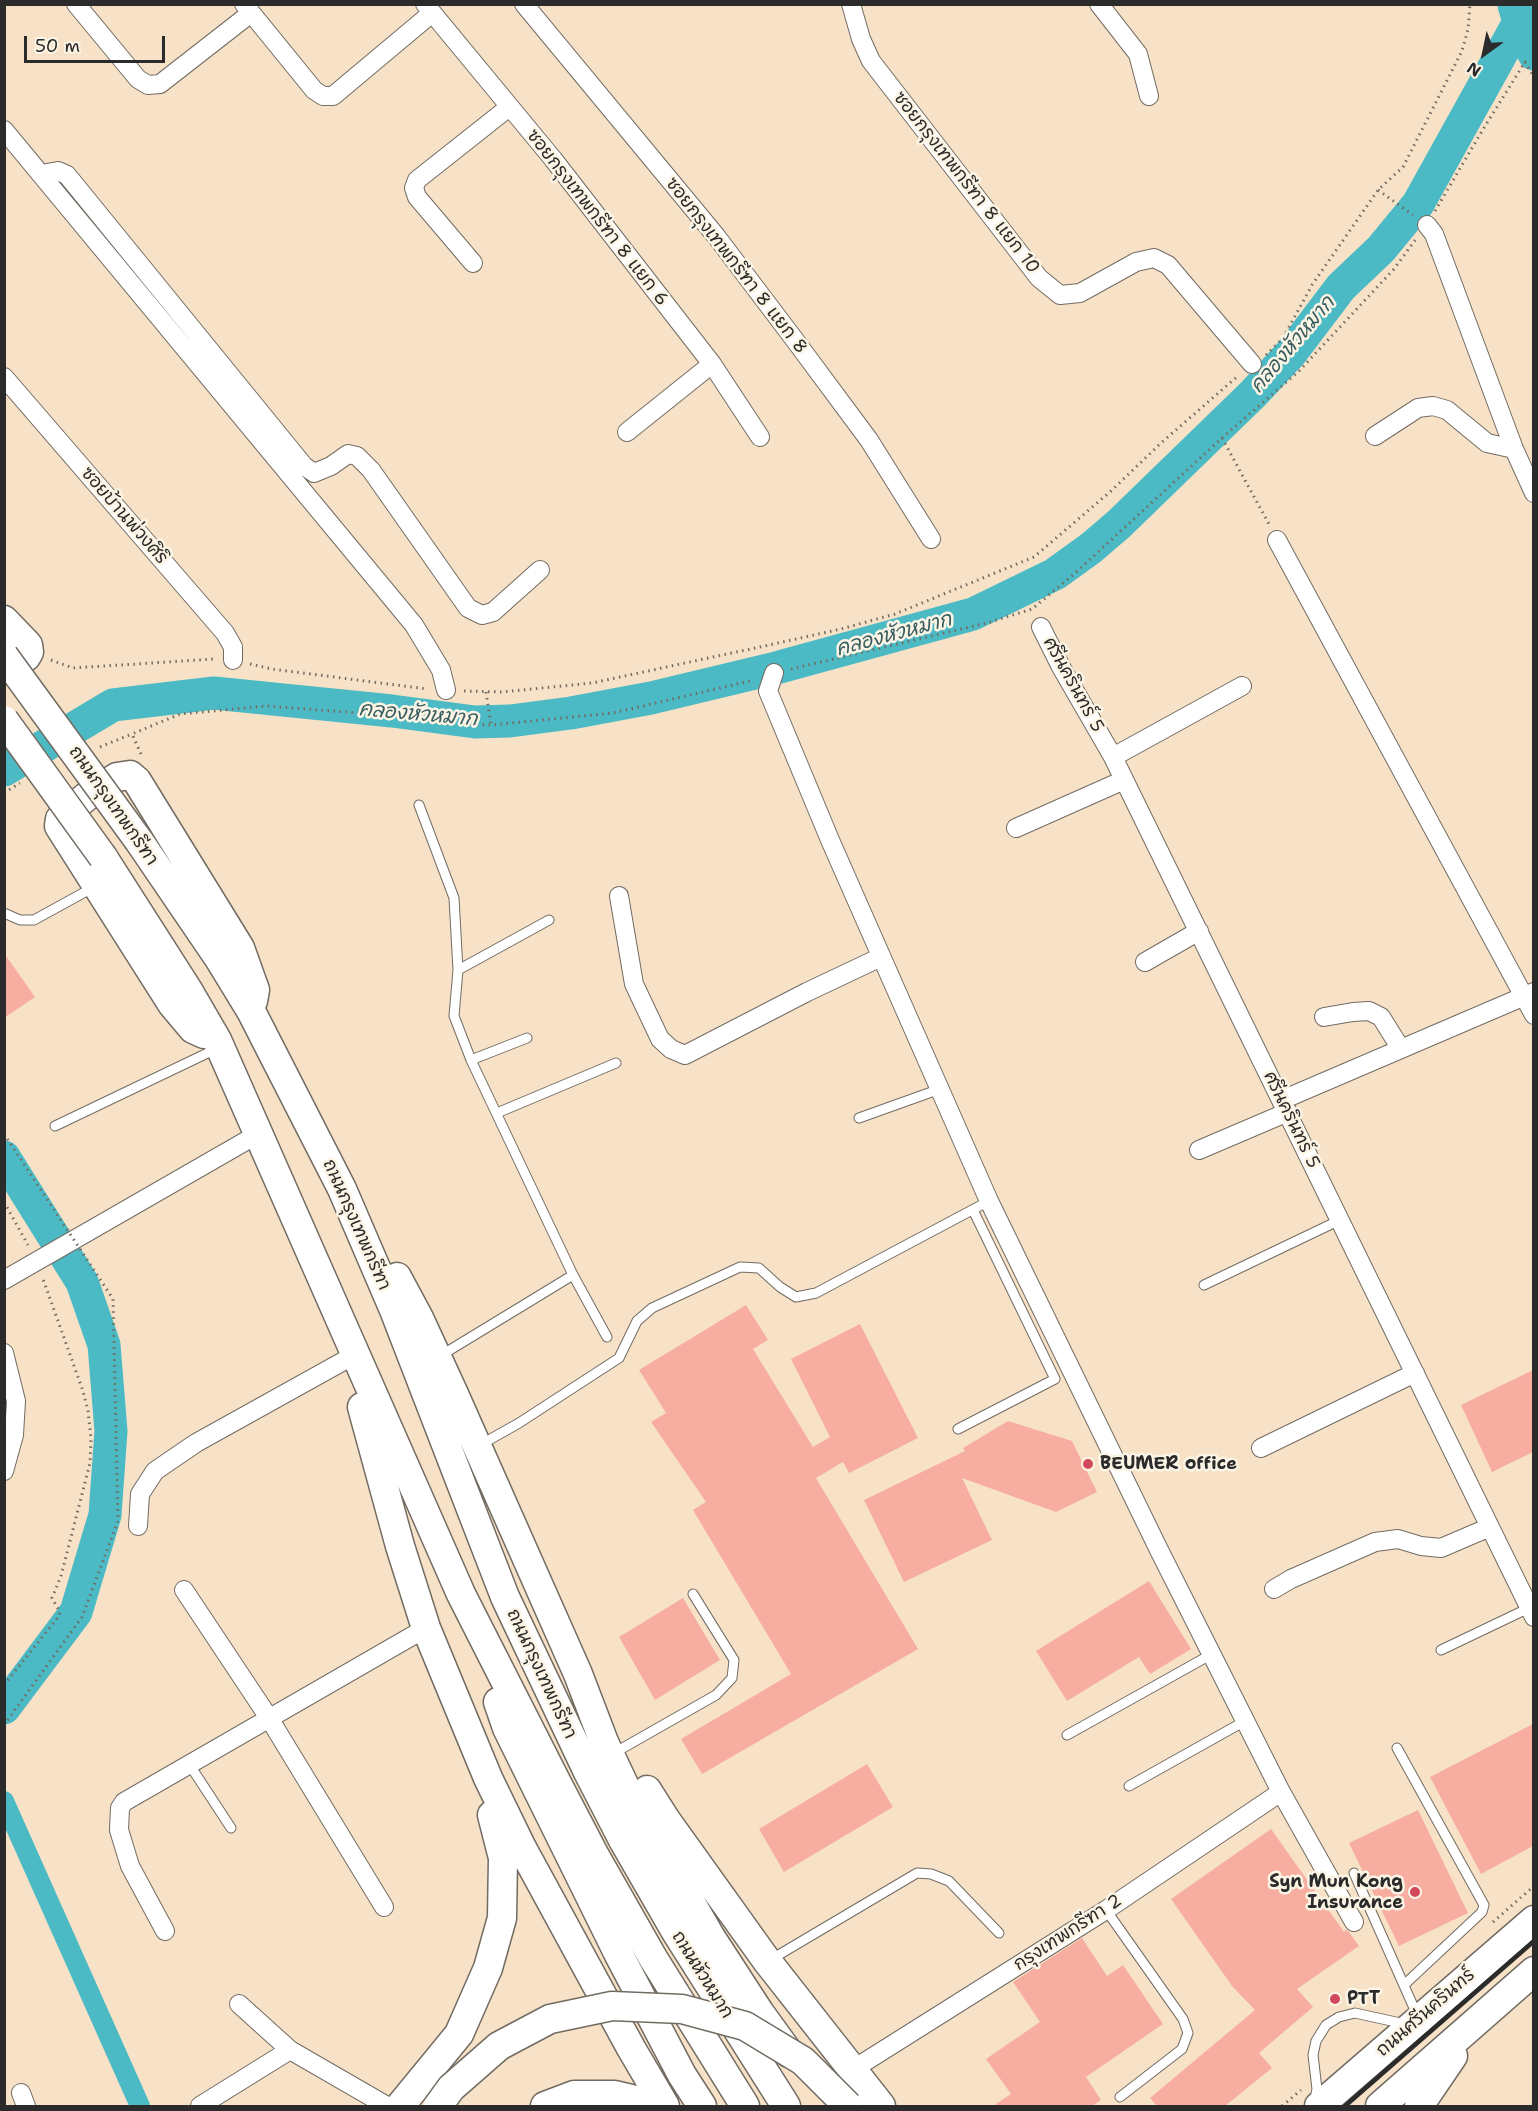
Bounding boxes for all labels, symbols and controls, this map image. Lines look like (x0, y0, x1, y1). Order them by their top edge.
scale bar (27, 24, 168, 62)
north arrow (1454, 24, 1514, 84)
text: 50 m (35, 34, 80, 58)
text: N (1463, 57, 1485, 82)
street label: ซอยกรุงเทพกรีฑา 8 แยก 10 (888, 88, 1044, 278)
street label: ซอยกรุงเทพกรีฑา 8 แยก 6 (521, 126, 673, 310)
street label: ซอยกรุงเทพกรีฑา 8 แยก 8 (660, 174, 812, 358)
water label: คลองหัวหมาก (1246, 292, 1340, 398)
street label: ซอยบ้านพ่วงศิริ (76, 463, 172, 569)
water label: คลองหัวหมาก (834, 608, 954, 662)
street label: ศรีนครินทร์ 5 (1038, 634, 1108, 736)
water label: คลองหัวหมาก (358, 698, 478, 732)
street label: ถนนกรุงเทพกรีฑา (64, 742, 162, 870)
street label: ศรีนครินทร์ 5 (1258, 1068, 1324, 1172)
street label: ถนนกรุงเทพกรีฑา (318, 1156, 394, 1294)
place label: BEUMER office (1100, 1453, 1237, 1475)
marker: BEUMER office (1081, 1457, 1095, 1471)
street label: ถนนกรุงเทพกรีฑา (501, 1606, 581, 1742)
place label: Syn Mun Kong Insurance (1269, 1871, 1403, 1914)
marker: Syn Mun Kong Insurance (1408, 1885, 1422, 1899)
street label: กรุงเทพกรีฑา 2 (1010, 1890, 1126, 1976)
street label: ถนนหัวหมาก (667, 1927, 737, 2023)
street label: ถนนศรีนครินทร์ (1372, 1964, 1480, 2062)
place label: PTT (1347, 1988, 1380, 2010)
marker: PTT (1328, 1992, 1342, 2006)

